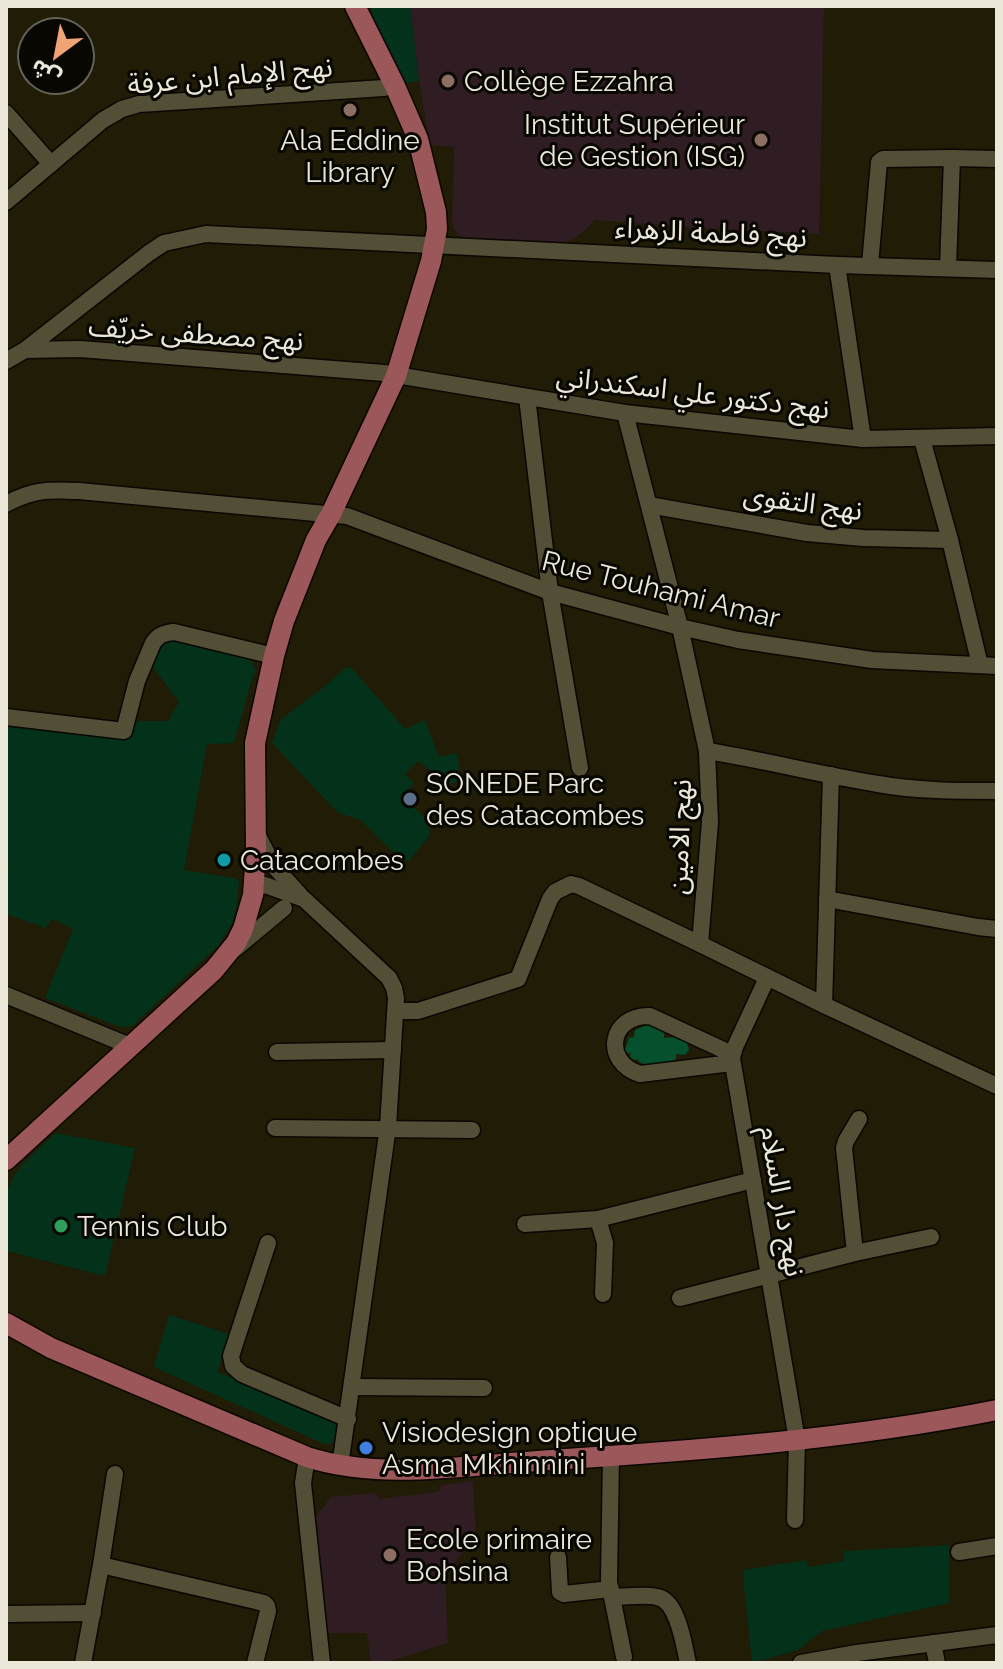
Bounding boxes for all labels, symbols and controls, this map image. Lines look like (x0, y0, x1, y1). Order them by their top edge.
north arrow (16, 16, 96, 96)
street label: نهج الإمام ابن عرفة (126, 50, 334, 105)
text: ش (26, 54, 65, 92)
place label: Collège Ezzahra (464, 65, 674, 98)
marker: Collège Ezzahra (439, 72, 457, 90)
marker: Ala Eddine Library (341, 101, 359, 119)
place label: Institut Supérieur de Gestion (ISG) (524, 108, 745, 173)
place label: Ala Eddine Library (280, 124, 420, 189)
marker: Institut Supérieur de Gestion (ISG) (752, 131, 770, 149)
street label: نهج فاطمة الزهراء (614, 211, 808, 258)
street label: نهج مصطفى خريّف (87, 310, 305, 361)
street label: نهج دكتور علي اسكندراني (554, 359, 831, 430)
street label: نهج التقوى (741, 478, 865, 531)
street label: Rue Touhami Amar (538, 544, 783, 635)
place label: SONEDE Parc des Catacombes (426, 767, 644, 832)
street label: نهج الامين (661, 779, 702, 895)
marker: SONEDE Parc des Catacombes (401, 790, 419, 808)
place label: Catacombes (240, 844, 404, 877)
marker: Catacombes (215, 851, 233, 869)
street label: نهج دار السلام (749, 1123, 812, 1280)
place label: Tennis Club (77, 1210, 228, 1243)
marker: Tennis Club (52, 1217, 70, 1235)
place label: Visiodesign optique Asma Mkhinnini (382, 1416, 637, 1481)
marker: Visiodesign optique Asma Mkhinnini (357, 1439, 375, 1457)
place label: Ecole primaire Bohsina (406, 1523, 592, 1588)
marker: Ecole primaire Bohsina (381, 1546, 399, 1564)

